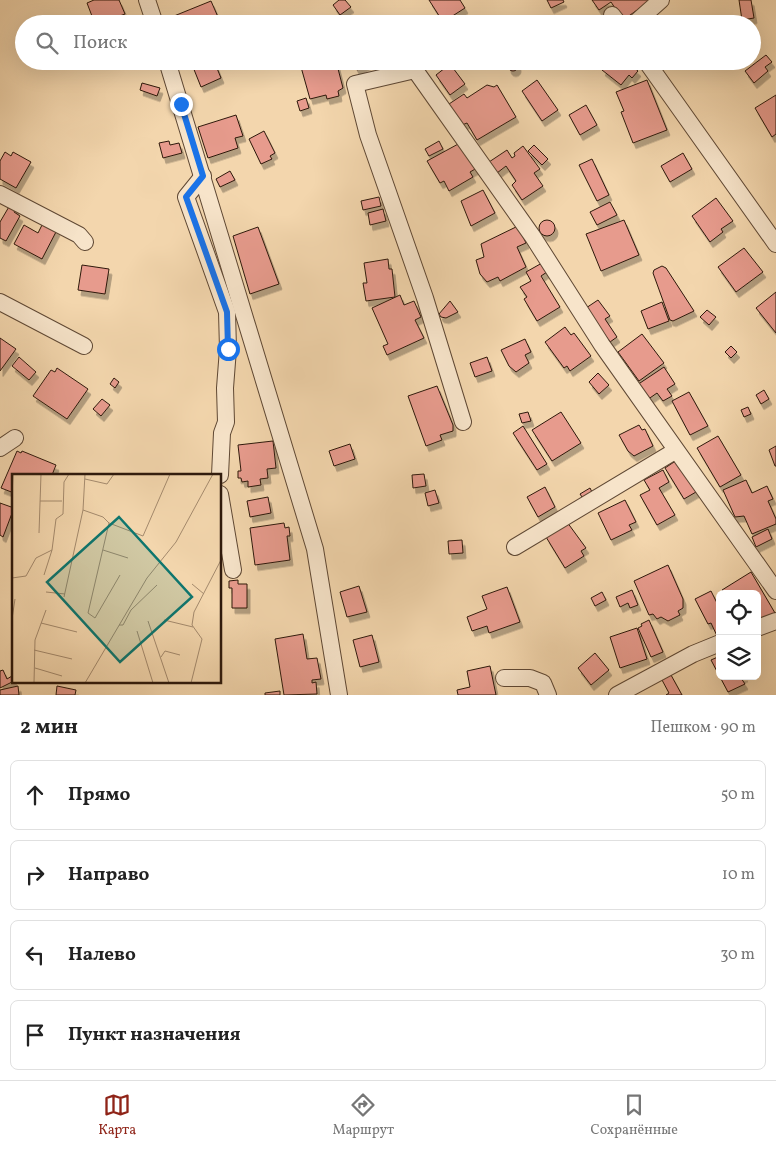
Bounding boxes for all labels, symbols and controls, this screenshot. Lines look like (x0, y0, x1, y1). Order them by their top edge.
search box (15, 15, 761, 70)
icon: search (33, 29, 61, 57)
text: Поиск (73, 30, 127, 56)
route end (170, 93, 193, 116)
route start (217, 338, 240, 361)
inset map (12, 474, 221, 682)
map controls (716, 590, 761, 680)
button: locate (716, 590, 761, 635)
button: layers (716, 635, 761, 680)
text: 2 мин (20, 713, 78, 742)
text: Пешком · 90 m (651, 717, 756, 739)
icon: ahead (21, 781, 49, 809)
text: Прямо (68, 782, 130, 808)
text: 50 m (721, 784, 755, 806)
icon: right (21, 861, 49, 889)
text: Направо (68, 862, 150, 888)
text: 10 m (722, 864, 755, 886)
icon: left (21, 941, 49, 969)
text: Налево (68, 942, 136, 968)
text: 30 m (720, 944, 755, 966)
icon: arrive (21, 1021, 49, 1049)
text: Пункт назначения (68, 1022, 241, 1048)
tab: Карта (98, 1091, 136, 1140)
tab: Маршрут (332, 1091, 394, 1140)
tab: Сохранённые (590, 1091, 678, 1140)

